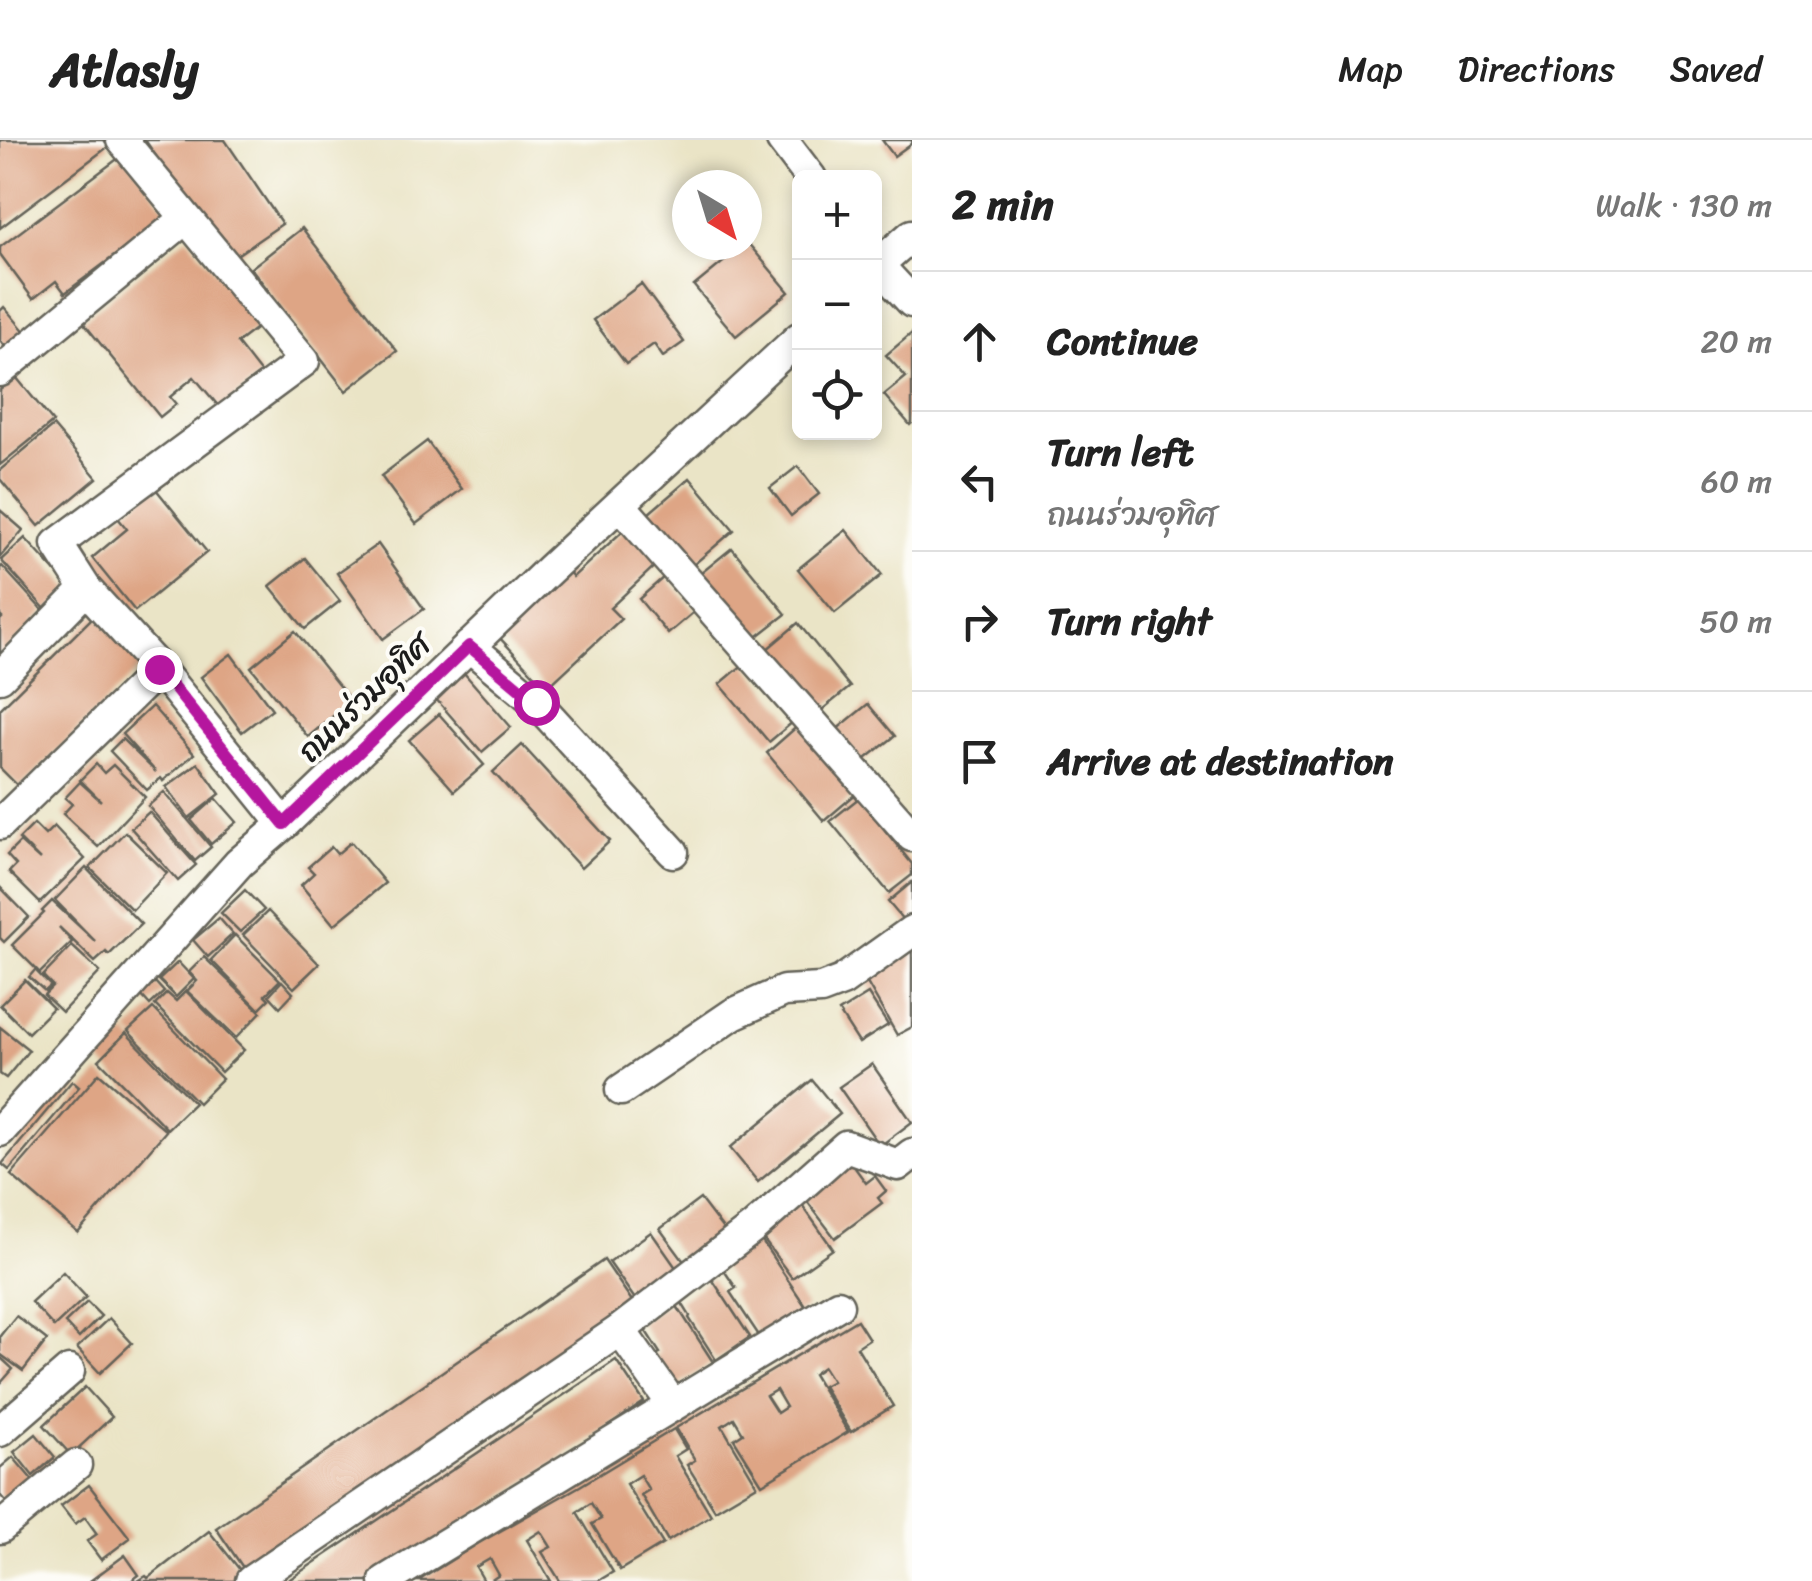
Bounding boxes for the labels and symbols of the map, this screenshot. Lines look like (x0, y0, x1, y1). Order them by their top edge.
north arrow (672, 170, 762, 260)
street label: ถนนร่วมอุทิศ (283, 616, 448, 777)
route end (137, 647, 183, 693)
route start (514, 680, 560, 726)

